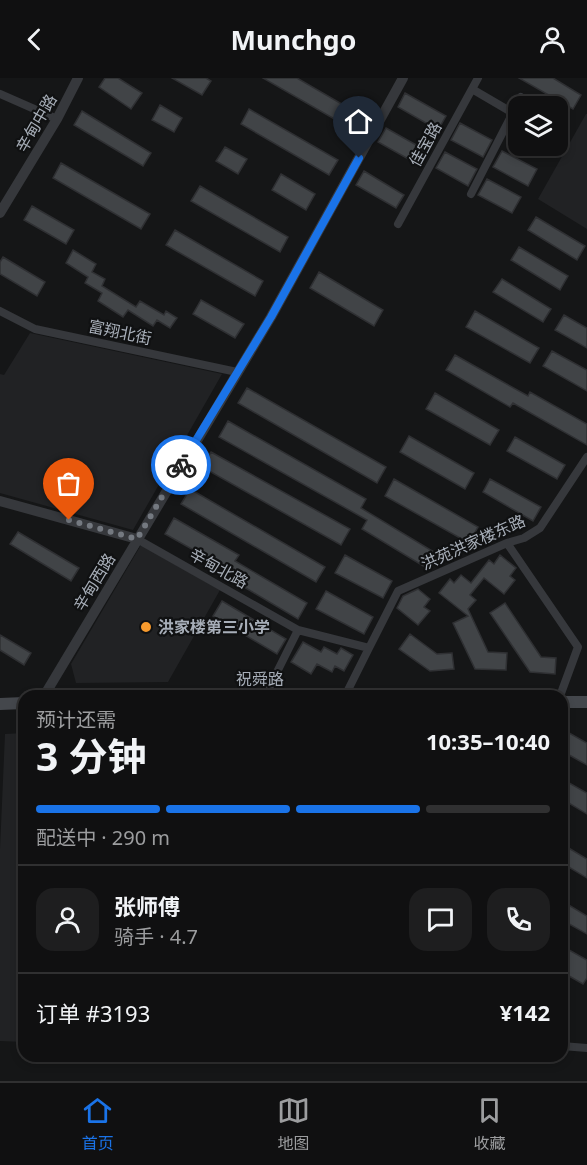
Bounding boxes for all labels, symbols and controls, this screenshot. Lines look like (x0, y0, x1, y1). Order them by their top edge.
text: Munchgo (231, 21, 356, 58)
icon: back (18, 23, 51, 56)
icon: person (536, 23, 569, 56)
street label: 辛甸中路 (10, 90, 62, 156)
pin (333, 96, 384, 158)
map controls (508, 96, 568, 156)
button: layers (508, 96, 568, 156)
icon: home (342, 105, 375, 138)
street label: 佳宝路 (404, 118, 446, 170)
street label: 富翔北街 (86, 315, 154, 349)
courier (151, 435, 211, 495)
icon: bike (165, 449, 198, 482)
pin (43, 458, 94, 520)
icon: bag (52, 467, 85, 500)
street label: 洪苑洪家楼东路 (417, 509, 529, 575)
street label: 辛甸北路 (186, 543, 252, 593)
street label: 辛甸西路 (68, 549, 120, 615)
place label: 洪家楼第三小学 (158, 616, 270, 638)
marker: 洪家楼第三小学 (139, 620, 153, 634)
street label: 祝舜路 (236, 668, 284, 690)
text: 预计还需 (36, 706, 116, 733)
text: 10:35–10:40 (426, 726, 550, 756)
text: 3 分钟 (36, 729, 146, 782)
text: 配送中 · 290 m (36, 824, 170, 851)
button: person (36, 888, 99, 951)
button: chat (409, 888, 472, 951)
button: phone (487, 888, 550, 951)
text: 张师傅 (114, 891, 180, 921)
text: 骑手 · 4.7 (114, 923, 198, 950)
text: ¥142 (500, 997, 550, 1027)
text: 订单 #3193 (36, 998, 150, 1028)
tab: 首页 (81, 1094, 114, 1154)
tab: 地图 (277, 1094, 310, 1154)
tab: 收藏 (473, 1094, 506, 1154)

